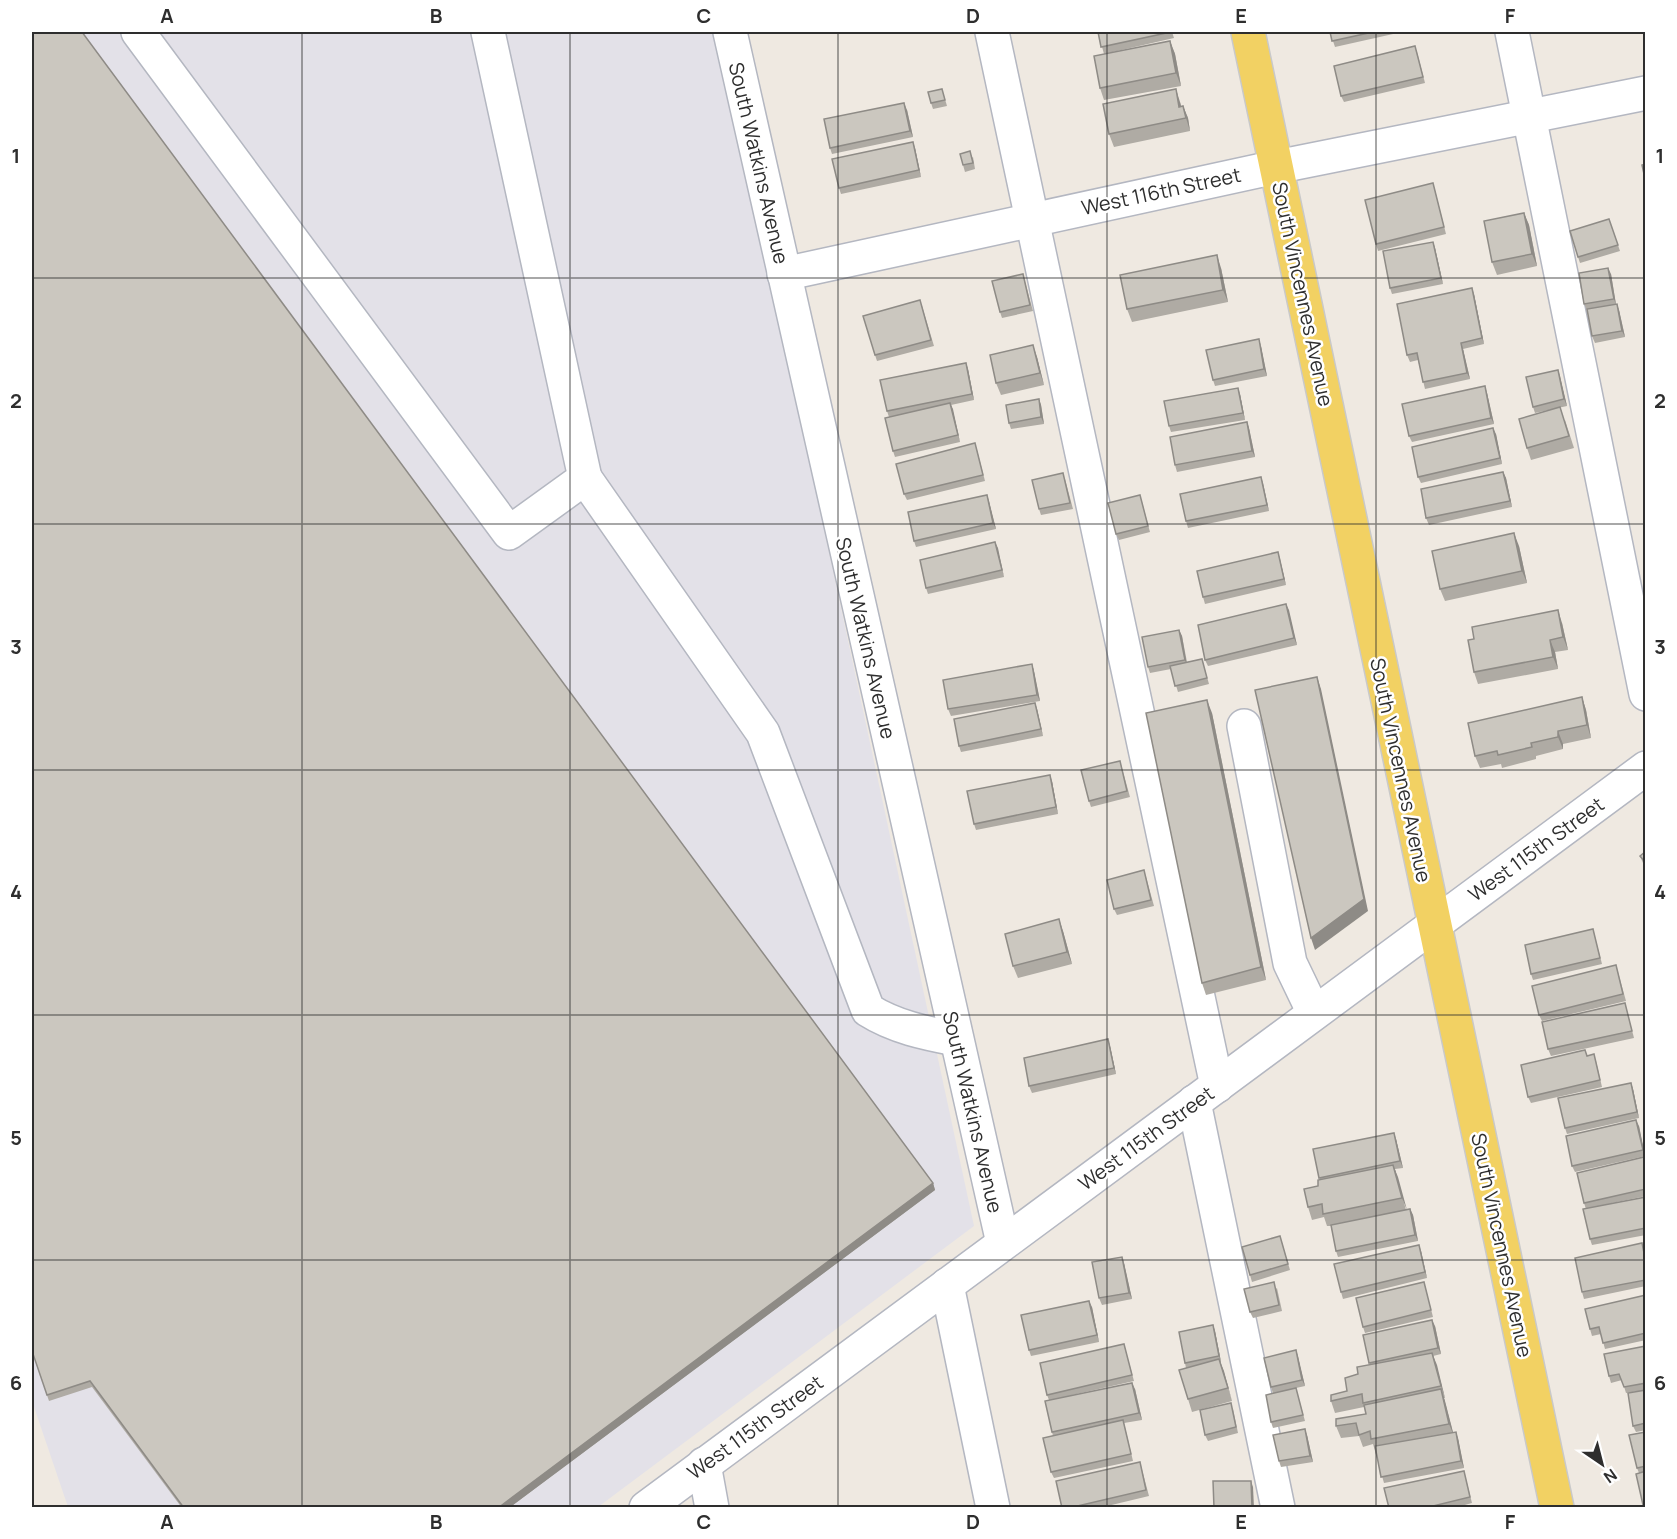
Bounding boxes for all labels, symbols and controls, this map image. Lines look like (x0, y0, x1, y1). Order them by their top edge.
text: A (160, 2, 174, 29)
text: B (430, 2, 443, 29)
text: C (697, 2, 711, 29)
text: D (966, 2, 980, 29)
text: E (1235, 2, 1247, 29)
text: F (1505, 2, 1516, 29)
street label: South Watkins Avenue (723, 59, 795, 267)
text: 1 (12, 142, 20, 169)
text: 1 (1656, 142, 1664, 169)
street label: West 116th Street (1079, 161, 1243, 221)
street label: South Vincennes Avenue (1266, 179, 1340, 409)
text: 2 (10, 387, 22, 414)
text: 2 (1654, 387, 1666, 414)
street label: South Watkins Avenue (830, 534, 902, 742)
text: 3 (10, 633, 22, 660)
text: 3 (1654, 633, 1666, 660)
street label: South Vincennes Avenue (1364, 655, 1438, 885)
street label: West 115th Street (1463, 791, 1609, 907)
text: 4 (10, 878, 22, 905)
text: 4 (1654, 878, 1666, 905)
street label: South Watkins Avenue (937, 1008, 1009, 1216)
street label: West 115th Street (1073, 1080, 1219, 1196)
text: 5 (10, 1124, 22, 1151)
text: 5 (1654, 1124, 1666, 1151)
street label: South Vincennes Avenue (1465, 1130, 1539, 1360)
text: 6 (10, 1369, 22, 1396)
street label: West 115th Street (682, 1369, 828, 1485)
text: 6 (1654, 1369, 1666, 1396)
north arrow (1572, 1434, 1632, 1494)
text: N (1600, 1464, 1622, 1489)
text: A (160, 1508, 174, 1535)
text: B (430, 1508, 443, 1535)
text: C (697, 1508, 711, 1535)
text: D (966, 1508, 980, 1535)
text: E (1235, 1508, 1247, 1535)
text: F (1505, 1508, 1516, 1535)

